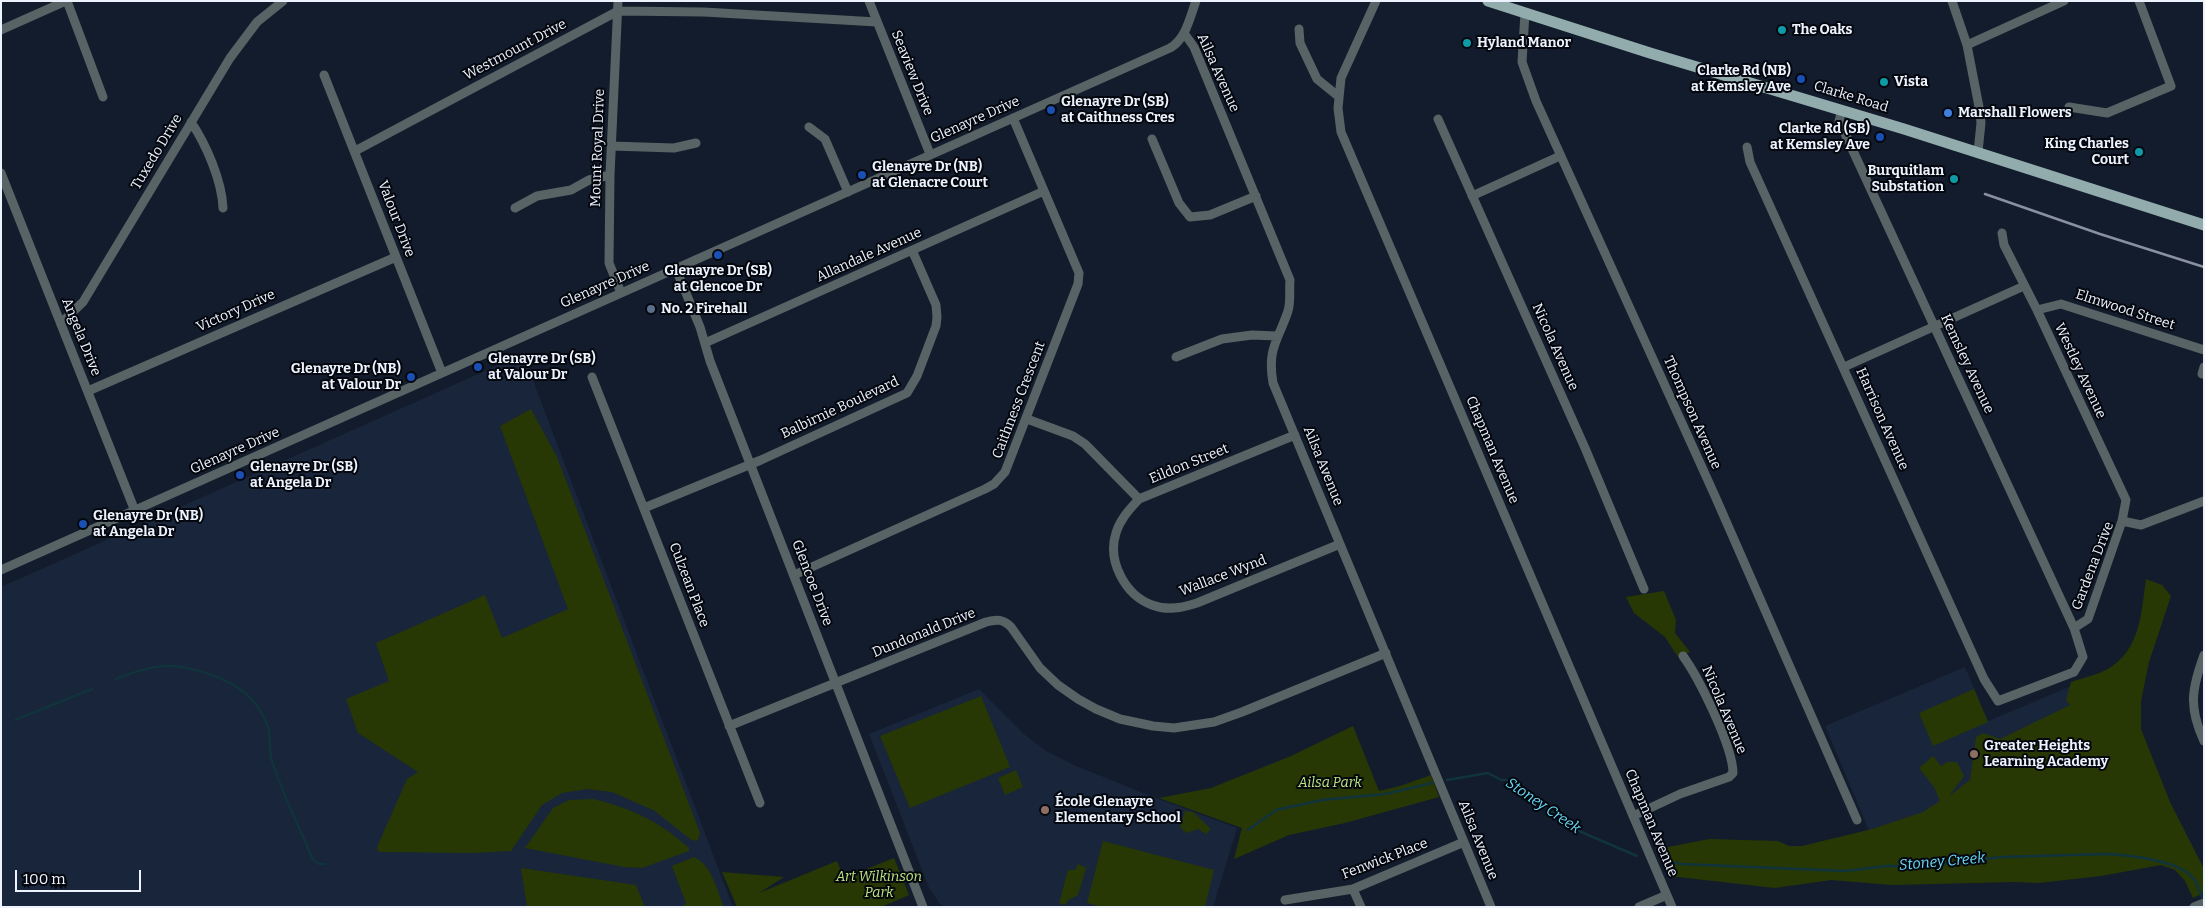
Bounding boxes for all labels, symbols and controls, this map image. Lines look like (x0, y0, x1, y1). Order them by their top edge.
street label: Westmount Drive (461, 16, 569, 84)
place label: The Oaks (1792, 22, 1852, 38)
marker: The Oaks (1776, 24, 1788, 36)
street label: Seaview Drive (887, 28, 937, 118)
street label: Ailsa Avenue (1193, 31, 1243, 115)
place label: Hyland Manor (1477, 35, 1571, 51)
marker: Hyland Manor (1461, 37, 1473, 49)
place label: Clarke Rd (NB) at Kemsley Ave (1691, 63, 1791, 95)
marker: Clarke Rd (NB) at Kemsley Ave (1795, 73, 1807, 85)
place label: Vista (1894, 74, 1928, 90)
marker: Vista (1878, 76, 1890, 88)
street label: Clarke Road (1812, 78, 1890, 116)
street label: Mount Royal Drive (588, 88, 608, 208)
street label: Glenayre Drive (928, 93, 1022, 147)
place label: Glenayre Dr (SB) at Caithness Cres (1061, 94, 1175, 126)
marker: Glenayre Dr (SB) at Caithness Cres (1045, 104, 1057, 116)
place label: Marshall Flowers (1958, 105, 2072, 121)
marker: Marshall Flowers (1942, 107, 1954, 119)
street label: Tuxedo Drive (128, 111, 186, 193)
place label: Clarke Rd (SB) at Kemsley Ave (1770, 121, 1870, 154)
marker: Clarke Rd (SB) at Kemsley Ave (1874, 131, 1886, 143)
place label: King Charles Court (2044, 136, 2129, 168)
marker: King Charles Court (2133, 146, 2145, 158)
place label: Glenayre Dr (NB) at Glenacre Court (872, 159, 988, 192)
place label: Burquitlam Substation (1867, 163, 1944, 196)
marker: Glenayre Dr (NB) at Glenacre Court (856, 169, 868, 181)
marker: Burquitlam Substation (1948, 173, 1960, 185)
street label: Valour Drive (374, 178, 418, 260)
street label: Allandale Avenue (814, 224, 924, 286)
marker: Glenayre Dr (SB) at Glencoe Dr (712, 249, 724, 261)
street label: Glenayre Drive (558, 258, 652, 312)
place label: Glenayre Dr (SB) at Glencoe Dr (664, 263, 772, 296)
street label: Victory Drive (194, 286, 278, 336)
street label: Elmwood Street (2073, 286, 2177, 334)
street label: Angela Drive (58, 296, 104, 378)
place label: No. 2 Firehall (661, 301, 747, 317)
street label: Nicola Avenue (1528, 301, 1582, 393)
marker: No. 2 Firehall (645, 303, 657, 315)
street label: Kemsley Avenue (1937, 312, 1997, 416)
street label: Westley Avenue (2051, 321, 2109, 421)
street label: Caithness Crescent (989, 339, 1049, 461)
place label: Glenayre Dr (SB) at Valour Dr (488, 351, 596, 384)
street label: Thompson Avenue (1659, 354, 1725, 472)
place label: Glenayre Dr (NB) at Valour Dr (291, 361, 401, 394)
marker: Glenayre Dr (SB) at Valour Dr (472, 361, 484, 373)
street label: Harrison Avenue (1852, 365, 1912, 473)
marker: Glenayre Dr (NB) at Valour Dr (405, 371, 417, 383)
street label: Balbirnie Boulevard (778, 373, 902, 443)
street label: Chapman Avenue (1462, 394, 1522, 506)
street label: Glenayre Drive (188, 424, 282, 478)
street label: Ailsa Avenue (1299, 424, 1347, 508)
street label: Eildon Street (1147, 440, 1231, 488)
place label: Glenayre Dr (SB) at Angela Dr (250, 459, 358, 492)
marker: Glenayre Dr (SB) at Angela Dr (234, 469, 246, 481)
place label: Glenayre Dr (NB) at Angela Dr (93, 508, 203, 540)
marker: Glenayre Dr (NB) at Angela Dr (77, 518, 89, 530)
street label: Gardena Drive (2068, 519, 2118, 613)
street label: Glencoe Drive (788, 538, 836, 628)
street label: Culzean Place (665, 540, 713, 630)
street label: Wallace Wynd (1177, 552, 1269, 600)
street label: Dundonald Drive (870, 605, 978, 661)
street label: Nicola Avenue (1698, 664, 1750, 756)
place label: Greater Heights Learning Academy (1984, 738, 2108, 770)
marker: Greater Heights Learning Academy (1968, 748, 1980, 760)
street label: Chapman Avenue (1621, 767, 1681, 879)
water label: Stoney Creek (1502, 774, 1584, 838)
park label: Ailsa Park (1298, 775, 1362, 791)
place label: École Glenayre Elementary School (1055, 794, 1181, 826)
street label: Ailsa Avenue (1454, 798, 1502, 882)
marker: École Glenayre Elementary School (1039, 804, 1051, 816)
street label: Fenwick Place (1340, 835, 1430, 883)
water label: Stoney Creek (1898, 849, 1986, 875)
scale bar (18, 860, 144, 892)
park label: Art Wilkinson Park (836, 869, 922, 902)
text: 100 m (23, 870, 66, 888)

